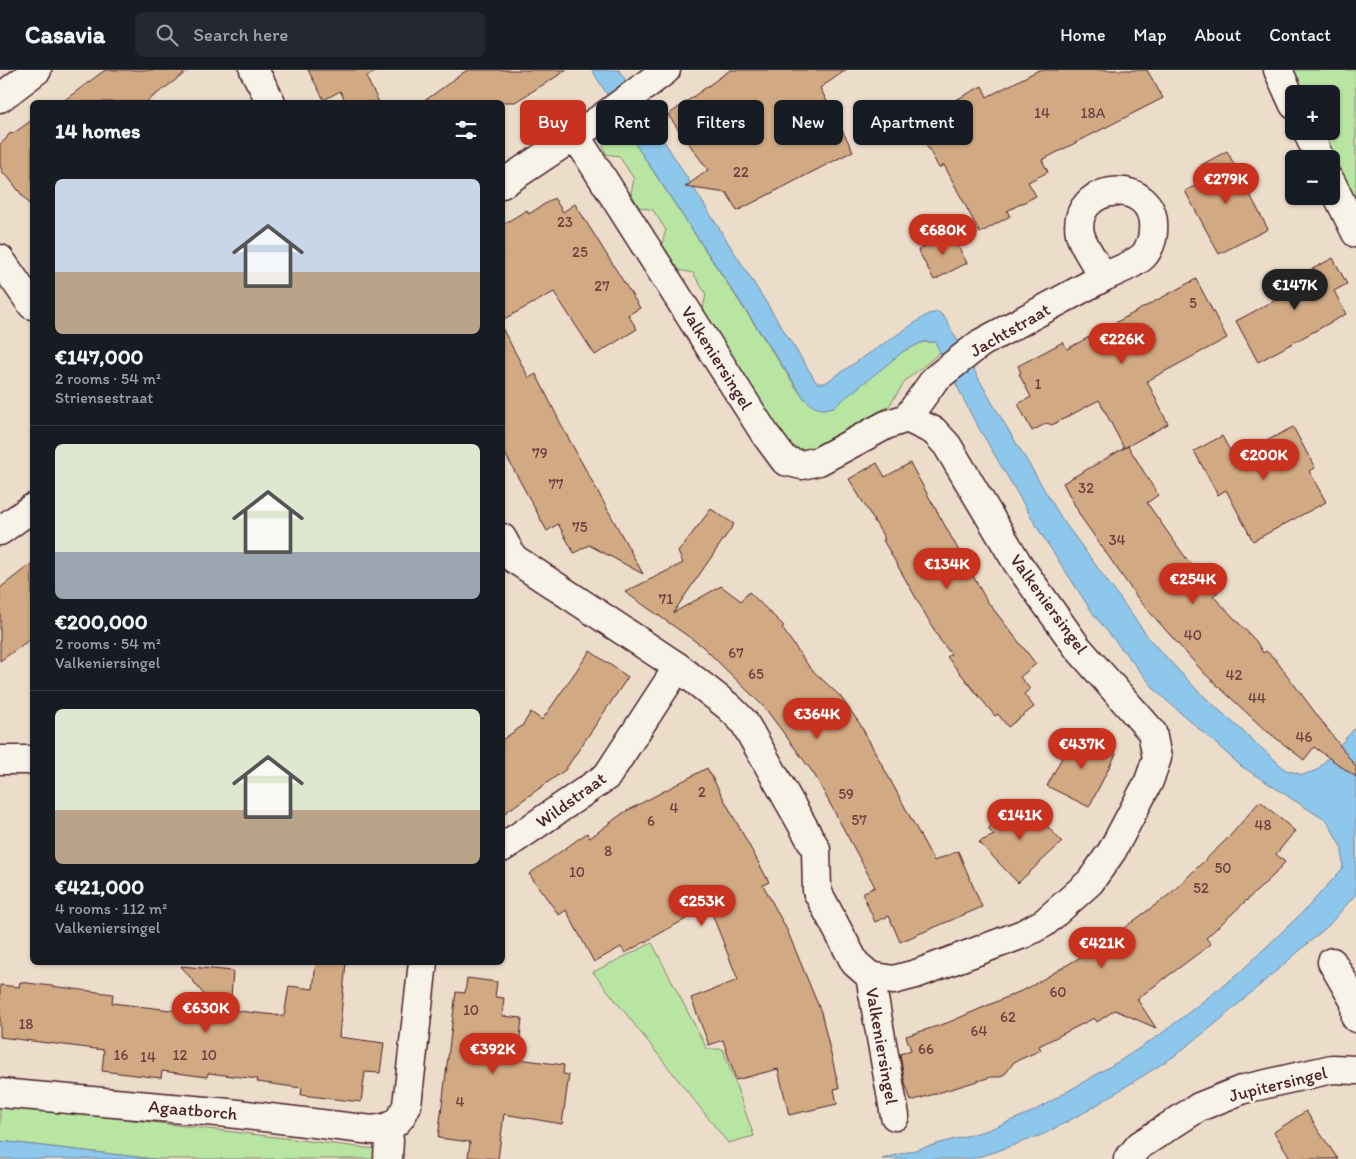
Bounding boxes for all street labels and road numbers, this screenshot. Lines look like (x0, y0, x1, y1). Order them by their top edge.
street label: Jachtstraat (966, 298, 1054, 362)
street label: Valkeniersingel (676, 302, 758, 414)
street label: Valkeniersingel (1005, 550, 1093, 658)
street label: Wildstraat (532, 767, 611, 833)
street label: Valkeniersingel (861, 986, 903, 1106)
street label: Jupitersingel (1227, 1061, 1329, 1107)
street label: Agaatborch (148, 1095, 239, 1125)

